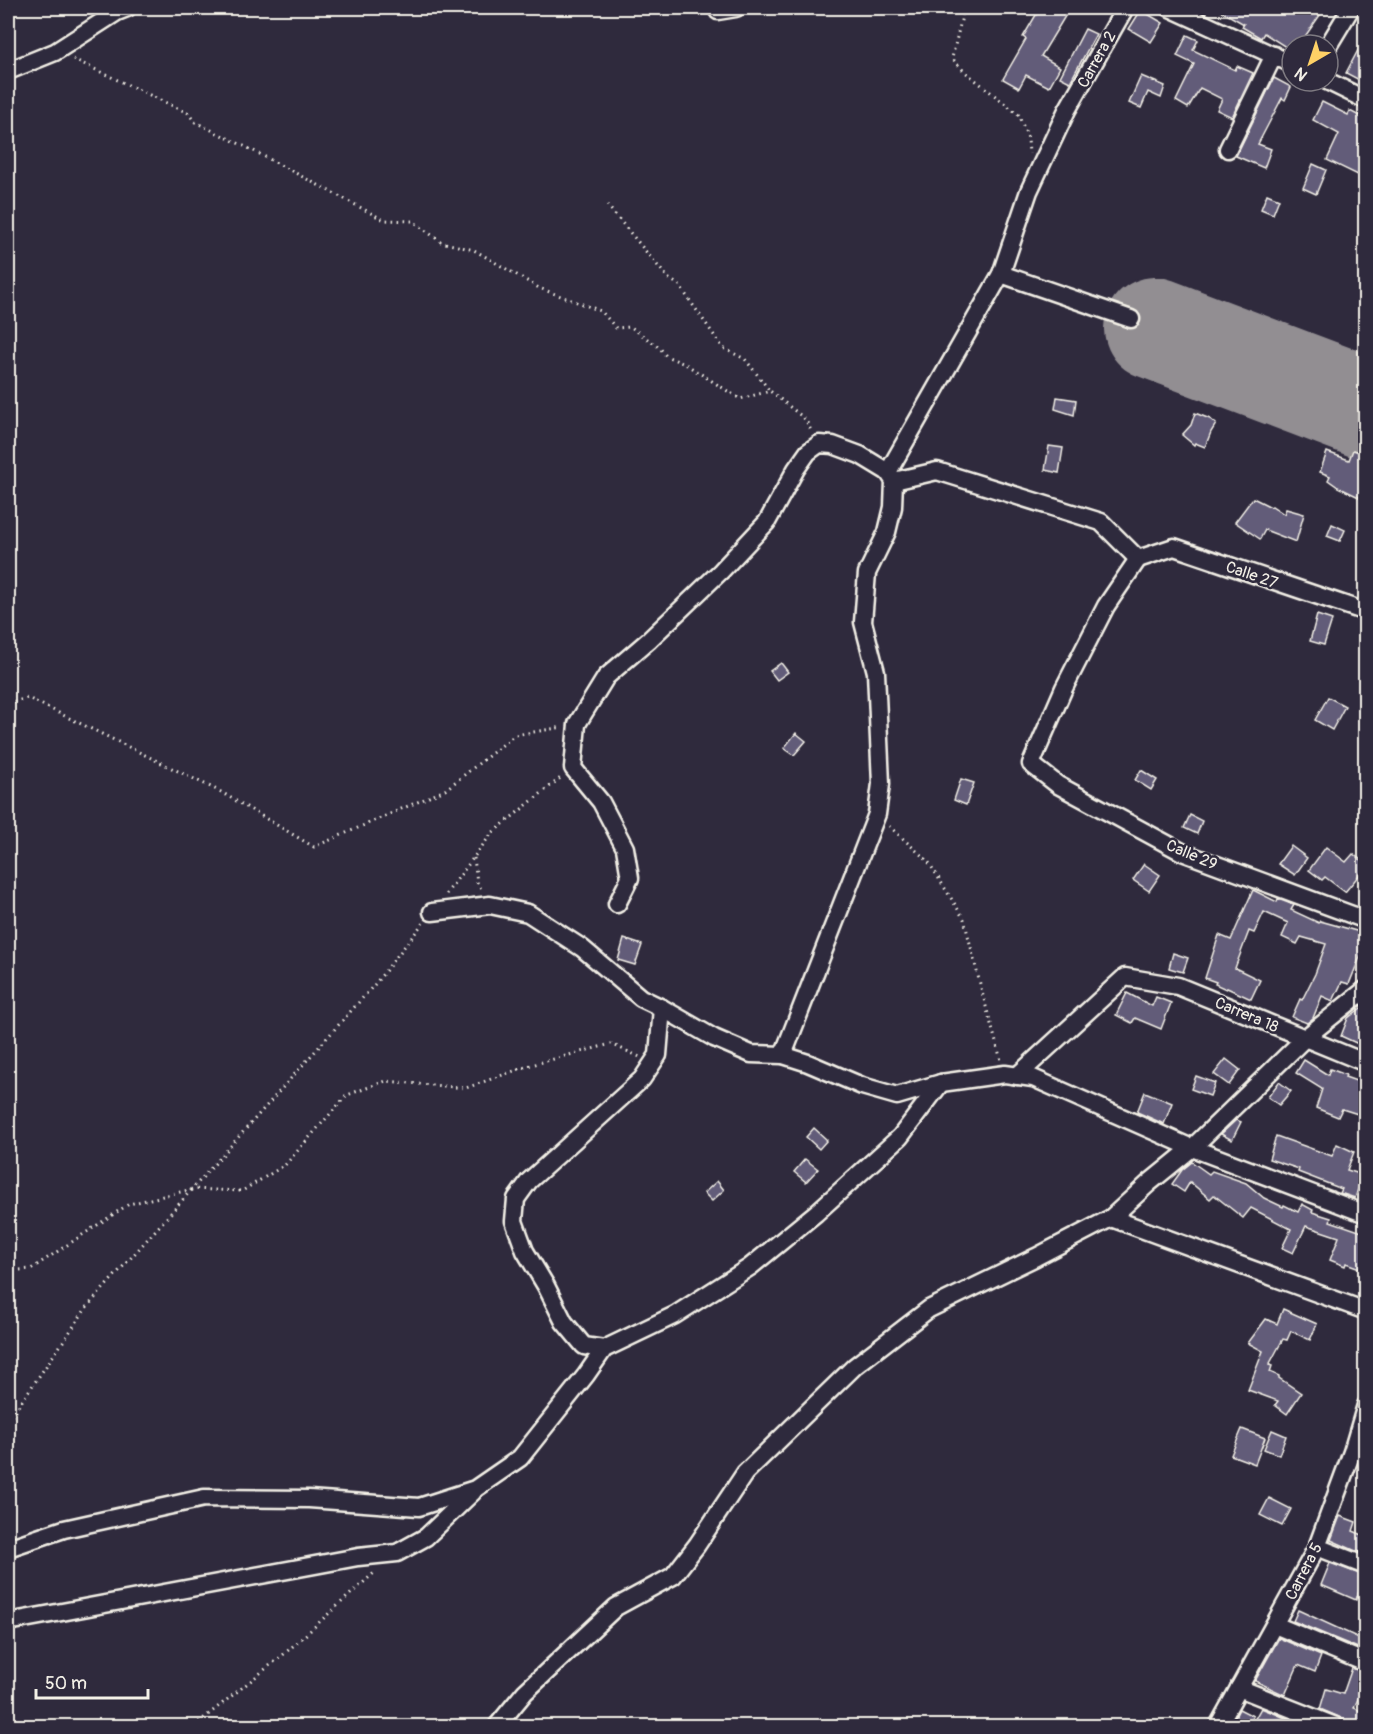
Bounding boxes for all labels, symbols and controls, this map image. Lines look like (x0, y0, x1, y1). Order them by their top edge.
street label: Carrera 2 (1073, 28, 1121, 91)
north arrow (1280, 33, 1340, 93)
text: N (1291, 63, 1312, 85)
street label: Calle 27 (1223, 557, 1281, 593)
street label: Calle 29 (1163, 835, 1220, 875)
street label: Carrera 18 (1212, 993, 1281, 1037)
street label: Carrera 5 (1281, 1539, 1327, 1603)
scale bar (36, 1662, 148, 1700)
text: 50 m (45, 1672, 87, 1695)

